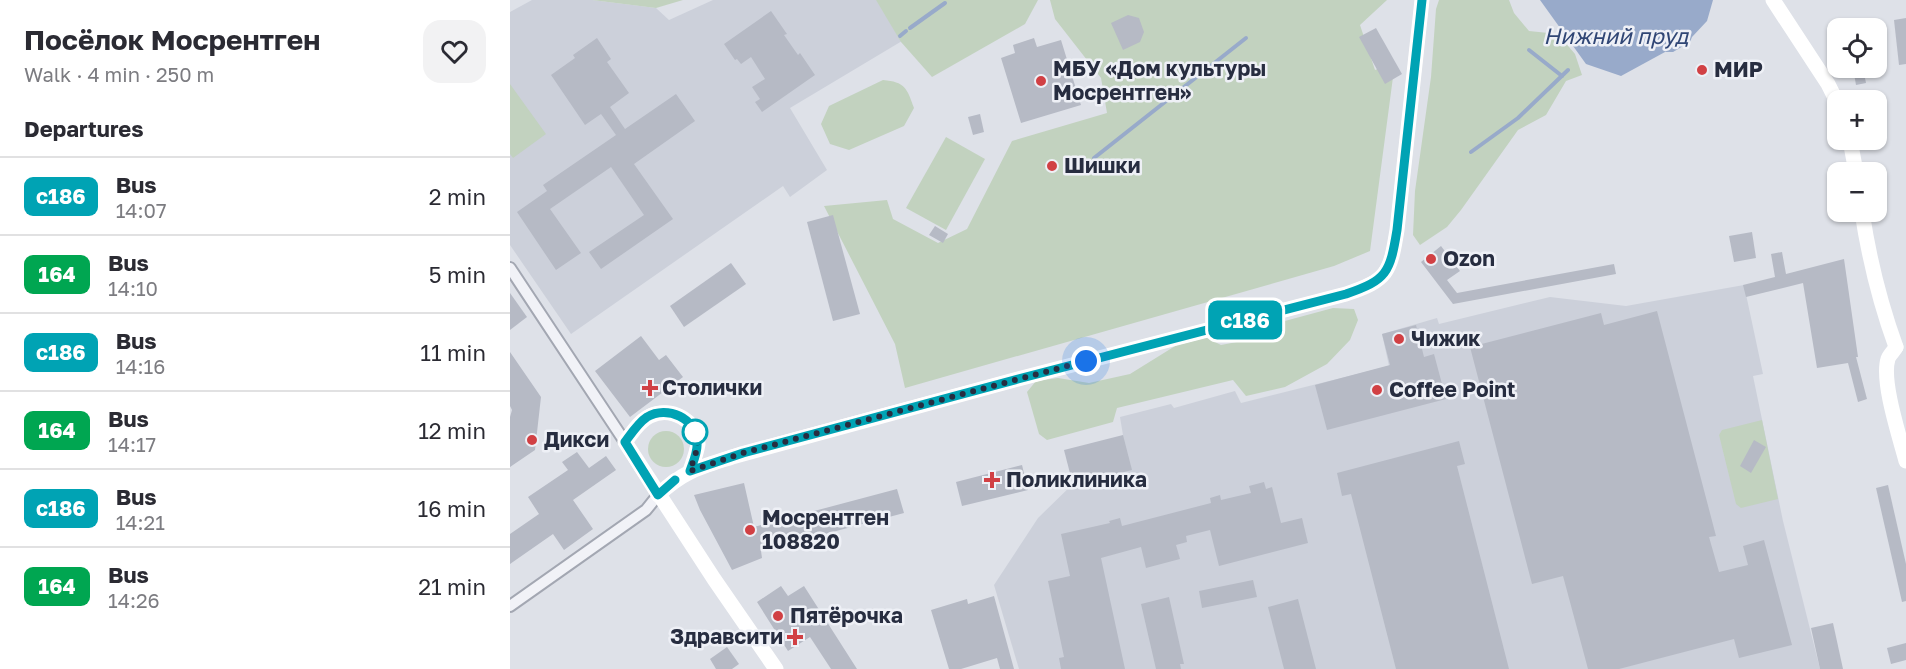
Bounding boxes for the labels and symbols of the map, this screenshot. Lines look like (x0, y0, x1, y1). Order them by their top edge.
water label: Нижний пруд (1544, 22, 1690, 49)
place label: МБУ «Дом культуры Мосрентген» (1053, 55, 1266, 105)
place label: МИР (1714, 56, 1763, 82)
marker: МИР (1695, 63, 1709, 77)
marker: МБУ «Дом культуры Мосрентген» (1034, 74, 1048, 88)
place label: Шишки (1064, 152, 1140, 178)
marker: Шишки (1045, 159, 1059, 173)
place label: Ozon (1443, 245, 1495, 271)
marker: Ozon (1424, 252, 1438, 266)
line badge: с186 (1203, 300, 1287, 340)
place label: Чижик (1411, 325, 1480, 351)
marker: Чижик (1392, 332, 1406, 346)
your location (1071, 346, 1101, 376)
place label: Столички (662, 374, 762, 400)
place label: Coffee Point (1389, 376, 1515, 402)
marker: Столички (643, 381, 657, 395)
marker: Coffee Point (1370, 383, 1384, 397)
unlabelled marker (682, 419, 708, 445)
place label: Дикси (544, 426, 609, 452)
marker: Дикси (525, 433, 539, 447)
place label: Поликлиника (1006, 466, 1147, 492)
marker: Поликлиника (983, 471, 1001, 489)
place label: Мосрентген 108820 (762, 504, 889, 554)
marker: Мосрентген 108820 (743, 523, 757, 537)
place label: Пятёрочка (790, 602, 903, 628)
marker: Пятёрочка (771, 609, 785, 623)
place label: Здравсити (670, 623, 783, 649)
marker: Здравсити (788, 630, 802, 644)

